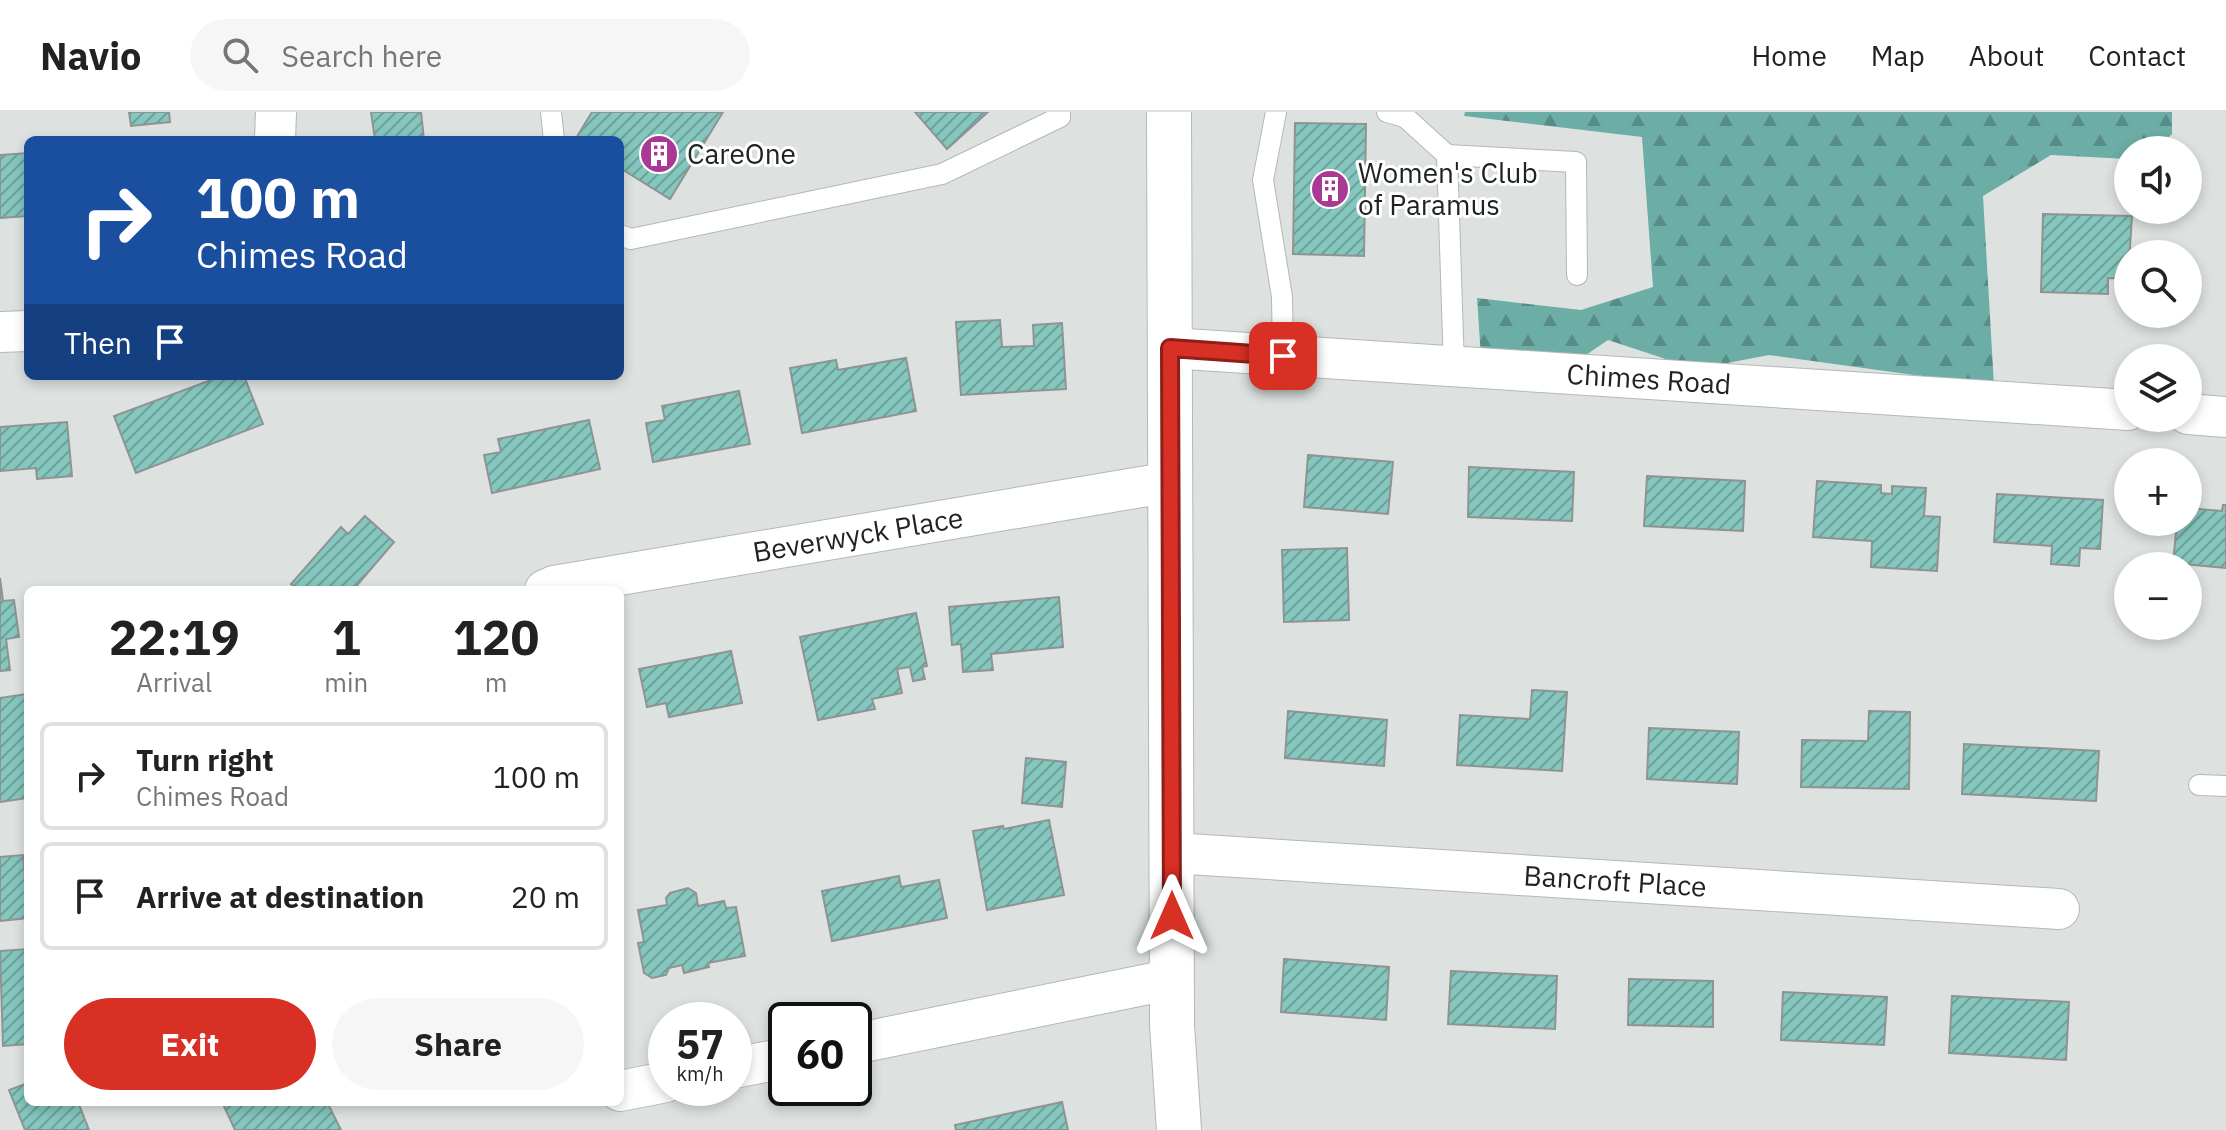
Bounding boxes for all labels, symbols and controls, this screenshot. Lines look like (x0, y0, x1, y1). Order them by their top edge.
search box (190, 19, 750, 91)
text: Navio (40, 31, 142, 80)
icon: search (218, 33, 262, 77)
text: Search here (282, 36, 442, 75)
text: Home (1751, 37, 1827, 74)
text: Map (1871, 37, 1925, 74)
text: About (1969, 37, 2044, 74)
text: Contact (2088, 37, 2186, 74)
building icon: CareOne (638, 133, 680, 175)
place label: CareOne (687, 135, 796, 172)
map controls (2114, 136, 2202, 640)
button: sound (2114, 136, 2202, 224)
place label: Women's Club of Paramus (1358, 154, 1538, 223)
text: 100 m (196, 161, 360, 233)
icon: right (64, 168, 168, 272)
building icon: Women's Club of Paramus (1309, 168, 1351, 210)
text: Chimes Road (196, 231, 408, 278)
button: search (2114, 240, 2202, 328)
icon: arrive (148, 320, 192, 364)
pin (1249, 322, 1317, 390)
text: Then (64, 323, 132, 362)
icon: arrive (1261, 334, 1305, 378)
button: layers (2114, 344, 2202, 432)
street label: Chimes Road (1566, 355, 1732, 402)
button: + (2114, 448, 2202, 536)
street label: Beverwyck Place (750, 498, 966, 570)
button: − (2114, 552, 2202, 640)
text: 22:19 (109, 606, 240, 668)
text: 1 (332, 606, 361, 668)
text: 120 (453, 606, 539, 668)
text: Arrival (136, 665, 212, 699)
text: min (324, 665, 368, 699)
text: m (485, 665, 507, 699)
text: Turn right (136, 740, 274, 779)
icon: right (68, 754, 112, 798)
text: 100 m (493, 757, 580, 796)
text: Chimes Road (136, 779, 289, 813)
street label: Bancroft Place (1523, 856, 1708, 905)
icon: arrive (68, 874, 112, 918)
position arrow (1130, 874, 1214, 958)
text: Arrive at destination (136, 877, 424, 916)
text: 20 m (511, 877, 580, 916)
button: Exit (64, 998, 316, 1090)
button: Share (332, 998, 584, 1090)
speed limit sign: 60 (768, 1002, 872, 1106)
text: 57 (676, 1018, 724, 1070)
text: km/h (676, 1060, 724, 1087)

